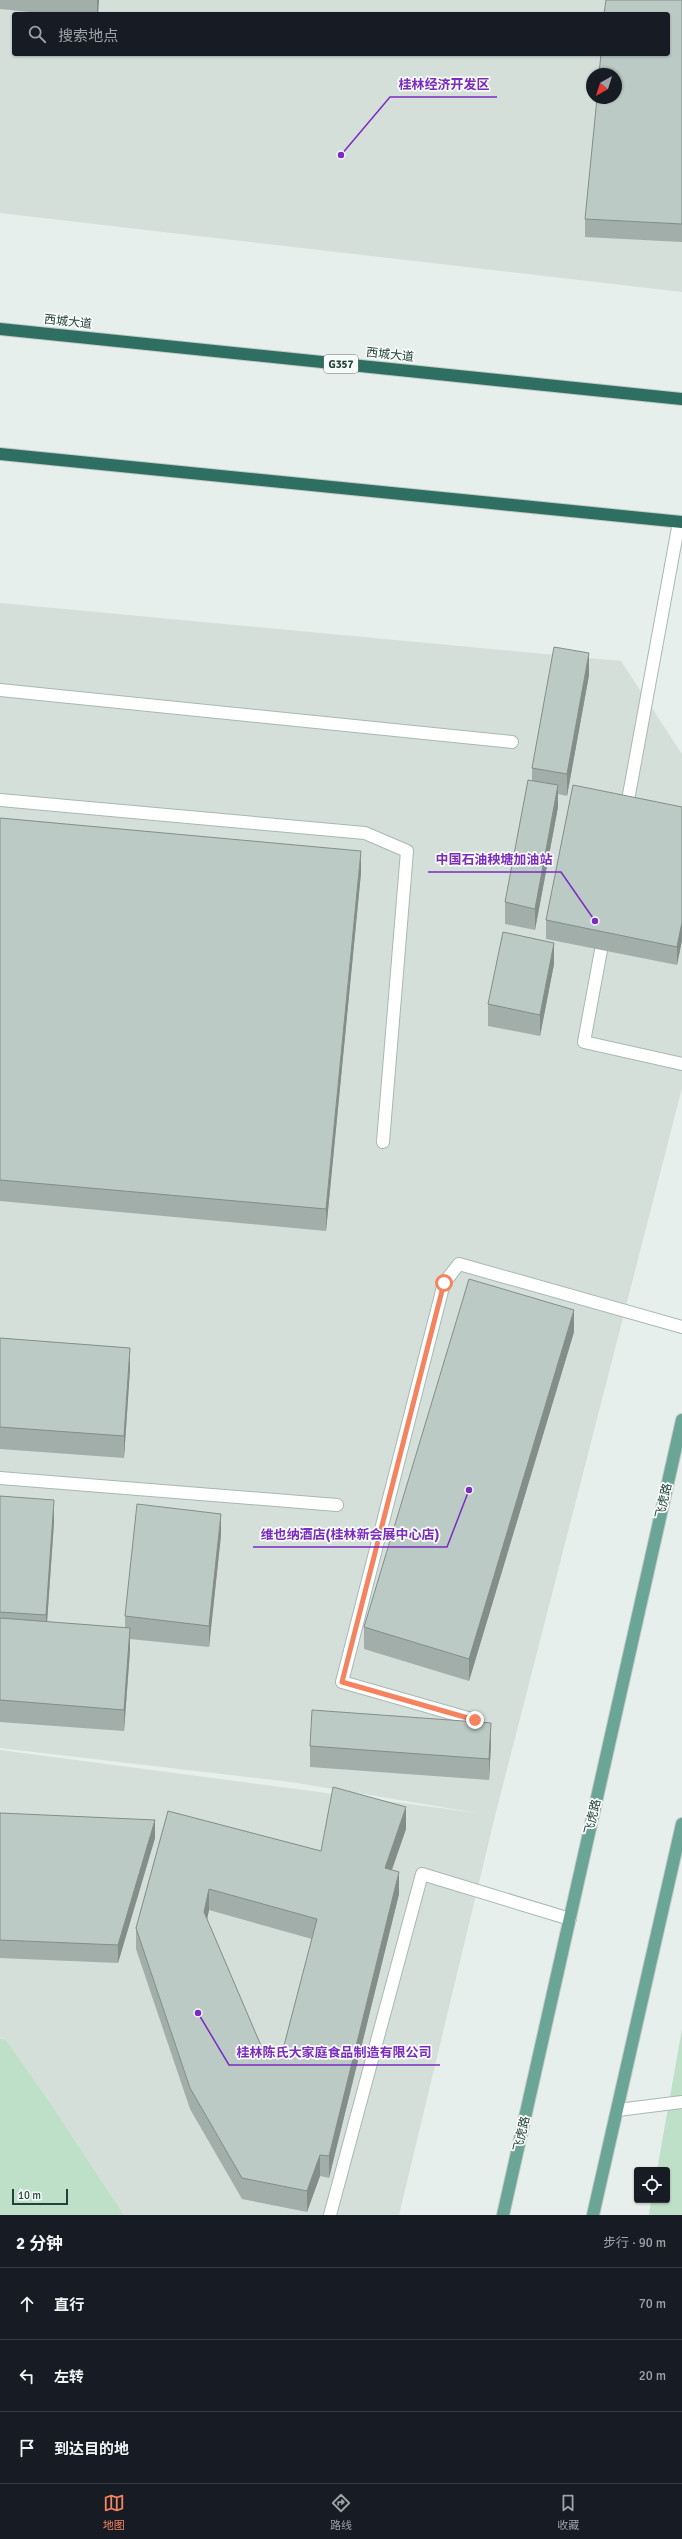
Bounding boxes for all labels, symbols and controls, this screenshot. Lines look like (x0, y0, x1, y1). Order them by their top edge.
search box (12, 12, 670, 56)
icon: search (26, 23, 48, 45)
text: 搜索地点 (58, 27, 118, 45)
north arrow (586, 68, 622, 104)
callout: 桂林经济开发区 (390, 72, 497, 97)
text: 桂林经济开发区 (398, 77, 490, 93)
street label: 西城大道 (43, 312, 93, 332)
street label: 西城大道 (365, 345, 415, 365)
road number: G357 (324, 355, 358, 373)
callout: 中国石油秧塘加油站 (428, 847, 561, 872)
text: 中国石油秧塘加油站 (435, 852, 553, 868)
route start (435, 1274, 453, 1292)
street label: 飞虎路 (653, 1482, 675, 1520)
callout: 维也纳酒店(桂林新会展中心店) (253, 1522, 447, 1547)
text: 维也纳酒店(桂林新会展中心店) (261, 1527, 439, 1543)
route end (466, 1711, 484, 1729)
street label: 飞虎路 (582, 1798, 604, 1836)
callout: 桂林陈氏大家庭食品制造有限公司 (229, 2040, 440, 2065)
text: 桂林陈氏大家庭食品制造有限公司 (236, 2045, 432, 2061)
street label: 飞虎路 (511, 2115, 533, 2153)
map controls (634, 2167, 670, 2203)
button: locate (634, 2167, 670, 2203)
scale bar (12, 2187, 68, 2206)
text: 10 m (18, 2189, 41, 2202)
text: 2 分钟 (16, 2233, 63, 2254)
text: 步行 · 90 m (603, 2235, 666, 2251)
icon: ahead (16, 2293, 38, 2315)
text: 直行 (54, 2296, 84, 2314)
text: 70 m (639, 2296, 666, 2312)
icon: left (16, 2365, 38, 2387)
text: 左转 (54, 2368, 84, 2386)
text: 20 m (639, 2368, 666, 2384)
icon: arrive (16, 2437, 38, 2459)
text: 到达目的地 (54, 2440, 129, 2458)
tab: 地图 (103, 2492, 125, 2532)
tab: 路线 (330, 2492, 352, 2532)
tab: 收藏 (557, 2492, 579, 2532)

